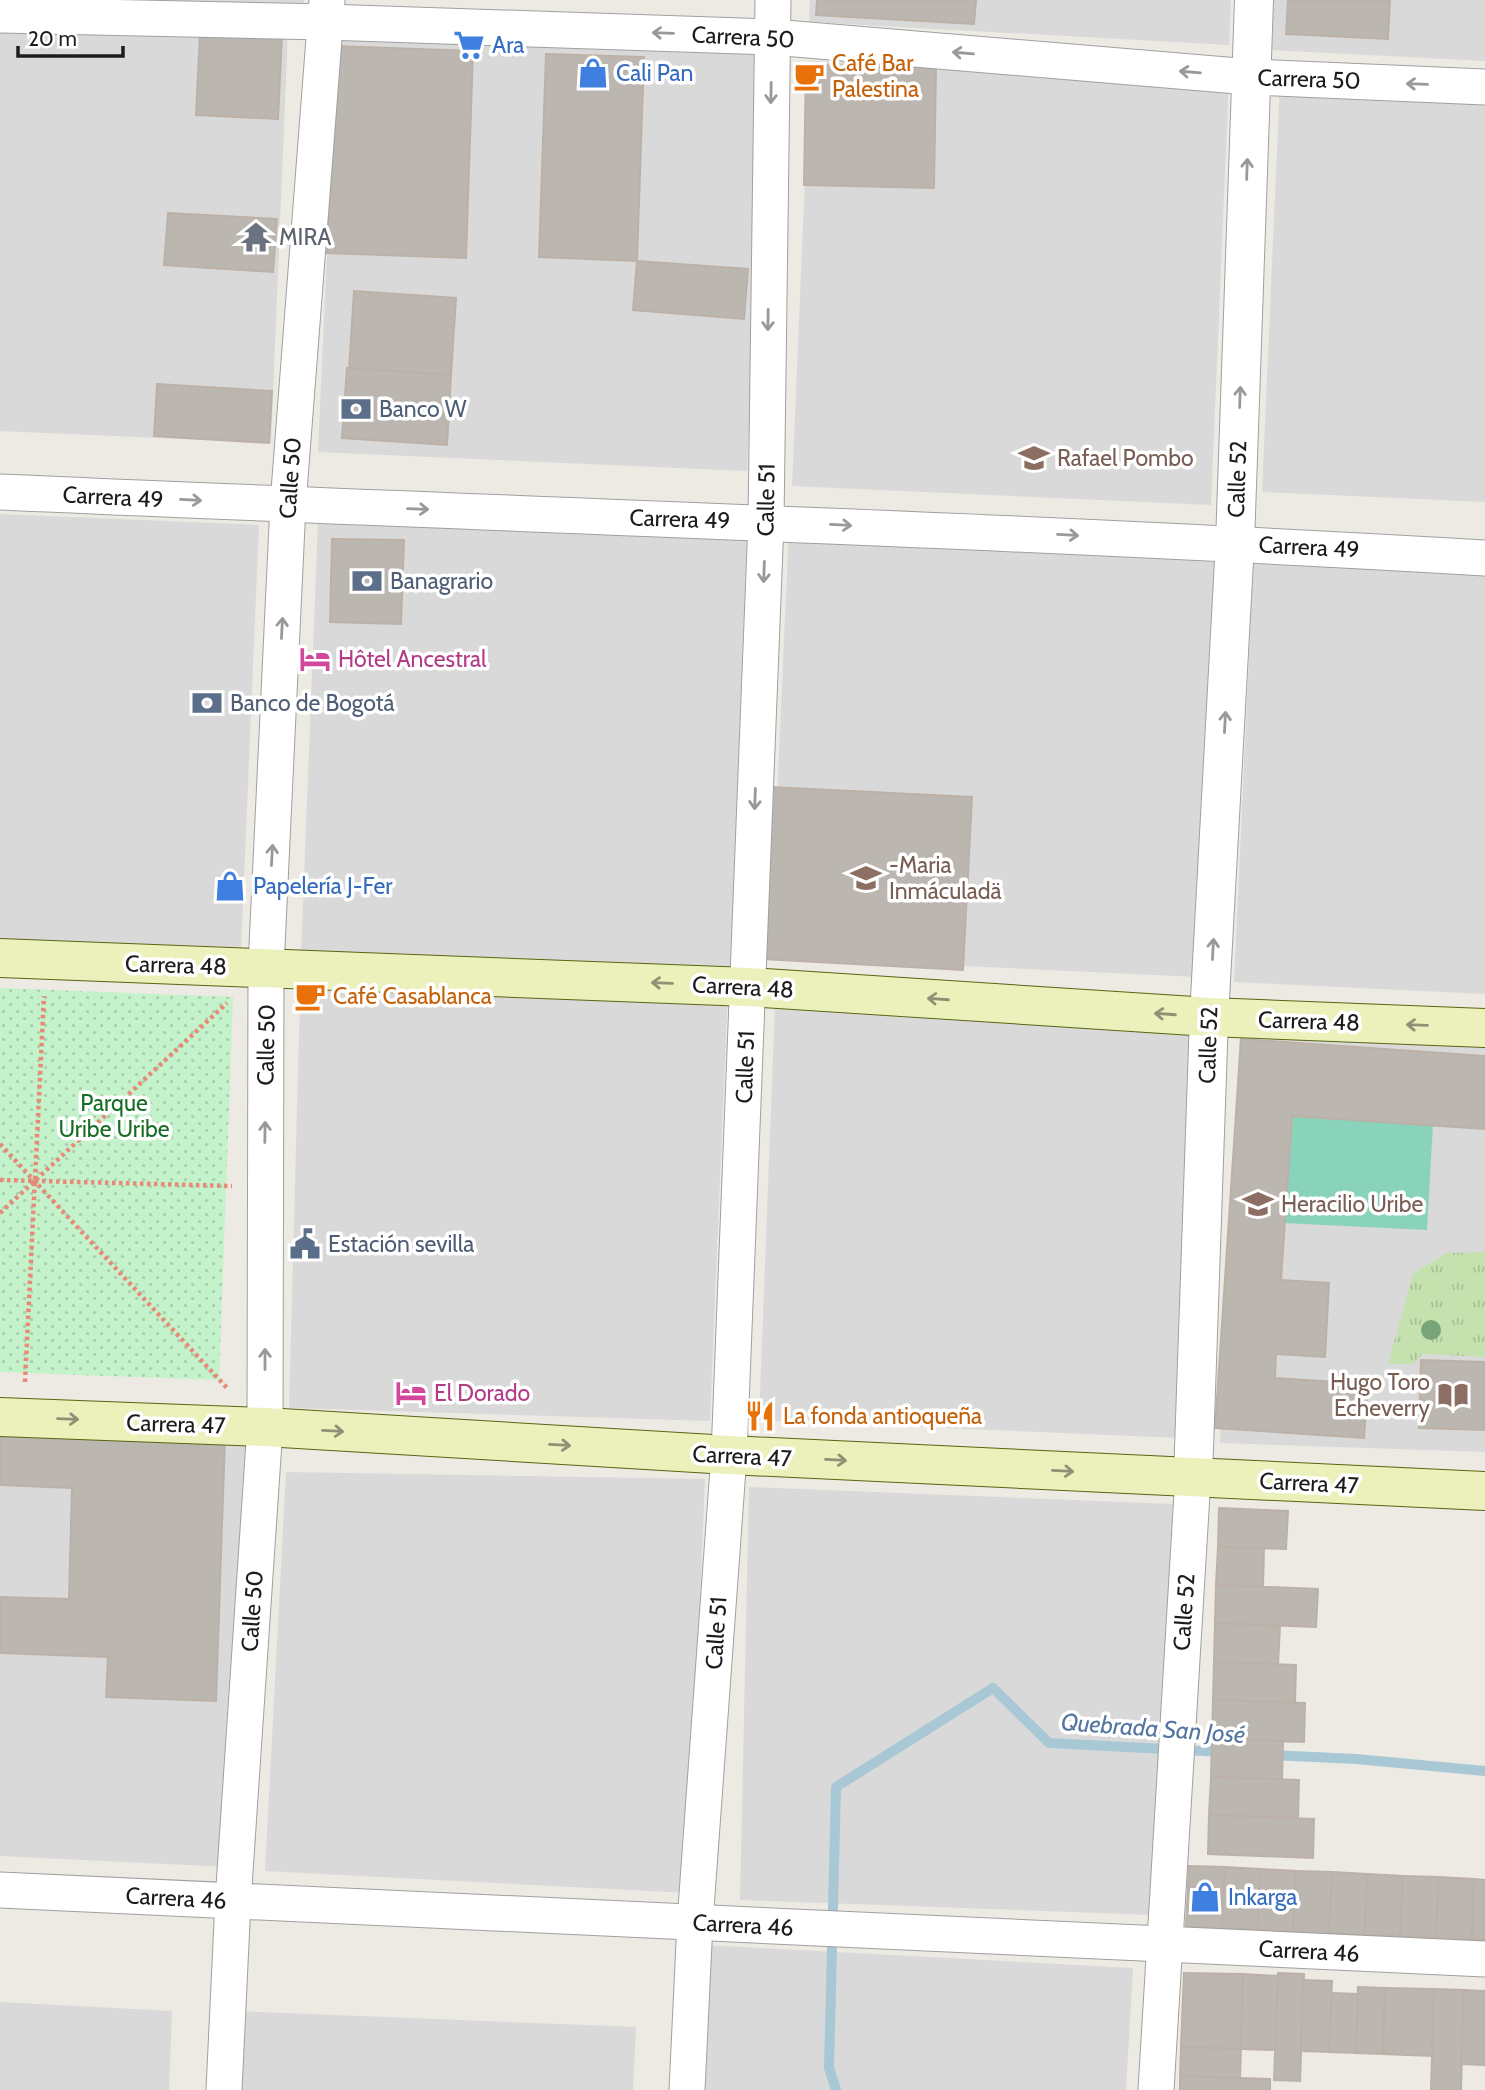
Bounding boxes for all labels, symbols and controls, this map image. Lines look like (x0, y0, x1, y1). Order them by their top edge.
scale bar (18, 14, 122, 58)
street label: Carrera 50 (691, 20, 795, 54)
text: 20 m (28, 26, 77, 51)
one-way arrow (651, 27, 674, 40)
supermarket icon: Ara (452, 28, 486, 62)
place label: Ara (492, 31, 524, 59)
one-way arrow (952, 46, 975, 59)
place label: Café Bar Palestina (832, 49, 919, 103)
shop icon: Cali Pan (576, 56, 610, 90)
place label: Cali Pan (616, 59, 693, 87)
cafe icon: Café Bar Palestina (792, 59, 826, 93)
street label: Carrera 50 (1257, 63, 1361, 95)
one-way arrow (1179, 65, 1201, 78)
one-way arrow (1406, 77, 1429, 90)
one-way arrow (764, 81, 778, 104)
one-way arrow (1241, 158, 1254, 181)
temple icon: MIRA (239, 220, 273, 254)
place label: MIRA (279, 223, 331, 251)
one-way arrow (762, 308, 775, 331)
one-way arrow (1233, 385, 1247, 408)
bank icon: Banco W (339, 392, 373, 426)
place label: Banco W (379, 395, 467, 423)
street label: Calle 50 (273, 436, 307, 520)
street label: Calle 52 (1222, 440, 1252, 518)
school or university icon: Rafael Pombo (1017, 441, 1051, 475)
place label: Rafael Pombo (1057, 444, 1194, 472)
street label: Calle 51 (751, 463, 781, 537)
street label: Carrera 49 (62, 480, 164, 514)
one-way arrow (179, 494, 202, 507)
one-way arrow (406, 503, 429, 516)
street label: Carrera 49 (629, 503, 731, 535)
one-way arrow (829, 519, 852, 532)
one-way arrow (1057, 529, 1080, 542)
street label: Carrera 49 (1258, 530, 1360, 564)
one-way arrow (758, 560, 771, 583)
bank icon: Banagrario (350, 564, 384, 598)
place label: Banagrario (390, 567, 493, 595)
one-way arrow (276, 617, 289, 640)
hotel icon: Hôtel Ancestral (298, 642, 332, 676)
place label: Hôtel Ancestral (338, 645, 487, 673)
bank icon: Banco de Bogotá (190, 686, 224, 720)
place label: Banco de Bogotá (230, 689, 395, 717)
one-way arrow (1219, 711, 1232, 734)
one-way arrow (749, 788, 762, 811)
one-way arrow (265, 844, 278, 867)
place label: -Maria Inmáculadä (889, 851, 1002, 905)
school or university icon: -Maria Inmáculadä (849, 861, 883, 895)
shop icon: Papelería J-Fer (213, 869, 247, 903)
place label: Papelería J-Fer (253, 872, 393, 900)
one-way arrow (1206, 938, 1219, 961)
street label: Carrera 48 (125, 949, 227, 981)
street label: Carrera 48 (691, 970, 795, 1004)
one-way arrow (651, 977, 674, 990)
cafe icon: Café Casablanca (293, 979, 327, 1013)
place label: Café Casablanca (333, 982, 492, 1010)
one-way arrow (927, 992, 950, 1005)
street label: Calle 50 (251, 1004, 281, 1086)
street label: Carrera 48 (1258, 1005, 1360, 1037)
street label: Calle 52 (1193, 1006, 1223, 1084)
one-way arrow (1154, 1007, 1177, 1020)
one-way arrow (1406, 1018, 1429, 1032)
street label: Calle 51 (730, 1030, 760, 1104)
park label: Parque Uribe Uribe (58, 1089, 170, 1143)
one-way arrow (258, 1120, 272, 1143)
school or university icon: Heracilio Uribe (1241, 1187, 1275, 1221)
place label: Heracilio Uribe (1281, 1190, 1423, 1218)
public building icon: Estación sevilla (288, 1227, 322, 1261)
place label: Estación sevilla (328, 1230, 474, 1258)
one-way arrow (258, 1348, 272, 1371)
place label: Hugo Toro Echeverry (1330, 1368, 1430, 1422)
hotel icon: El Dorado (394, 1376, 428, 1410)
library icon: Hugo Toro Echeverry (1436, 1378, 1470, 1412)
place label: El Dorado (434, 1379, 530, 1407)
restaurant icon: La fonda antioqueña (743, 1399, 777, 1433)
place label: La fonda antioqueña (783, 1402, 982, 1430)
street label: Carrera 47 (126, 1408, 227, 1440)
one-way arrow (56, 1413, 79, 1426)
one-way arrow (321, 1425, 344, 1438)
one-way arrow (548, 1439, 571, 1452)
street label: Carrera 47 (692, 1439, 793, 1473)
one-way arrow (824, 1454, 847, 1467)
one-way arrow (1051, 1465, 1074, 1478)
street label: Carrera 47 (1259, 1466, 1360, 1500)
street label: Calle 50 (235, 1569, 269, 1653)
street label: Calle 52 (1167, 1572, 1201, 1652)
street label: Calle 51 (699, 1596, 733, 1670)
water label: Quebrada San José (1060, 1707, 1246, 1749)
shop icon: Inkarga (1188, 1880, 1222, 1914)
street label: Carrera 46 (125, 1881, 227, 1915)
place label: Inkarga (1228, 1883, 1297, 1911)
street label: Carrera 46 (692, 1908, 794, 1942)
street label: Carrera 46 (1258, 1934, 1360, 1968)

